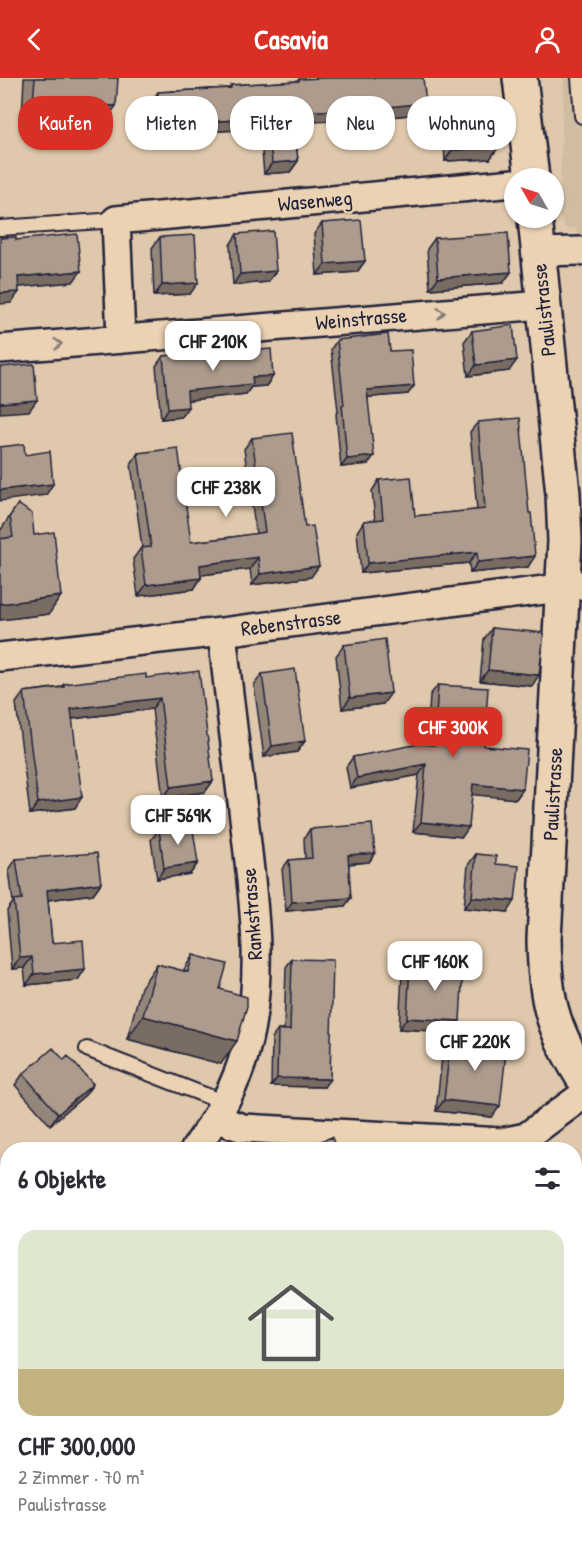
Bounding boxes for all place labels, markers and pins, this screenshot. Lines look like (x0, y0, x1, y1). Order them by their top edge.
pin: CHF 210K (151, 321, 275, 372)
pin: CHF 238K (164, 467, 288, 518)
pin: CHF 300K (391, 707, 515, 758)
pin: CHF 569K (116, 795, 240, 846)
pin: CHF 160K (373, 941, 497, 992)
pin: CHF 220K (413, 1021, 537, 1072)

